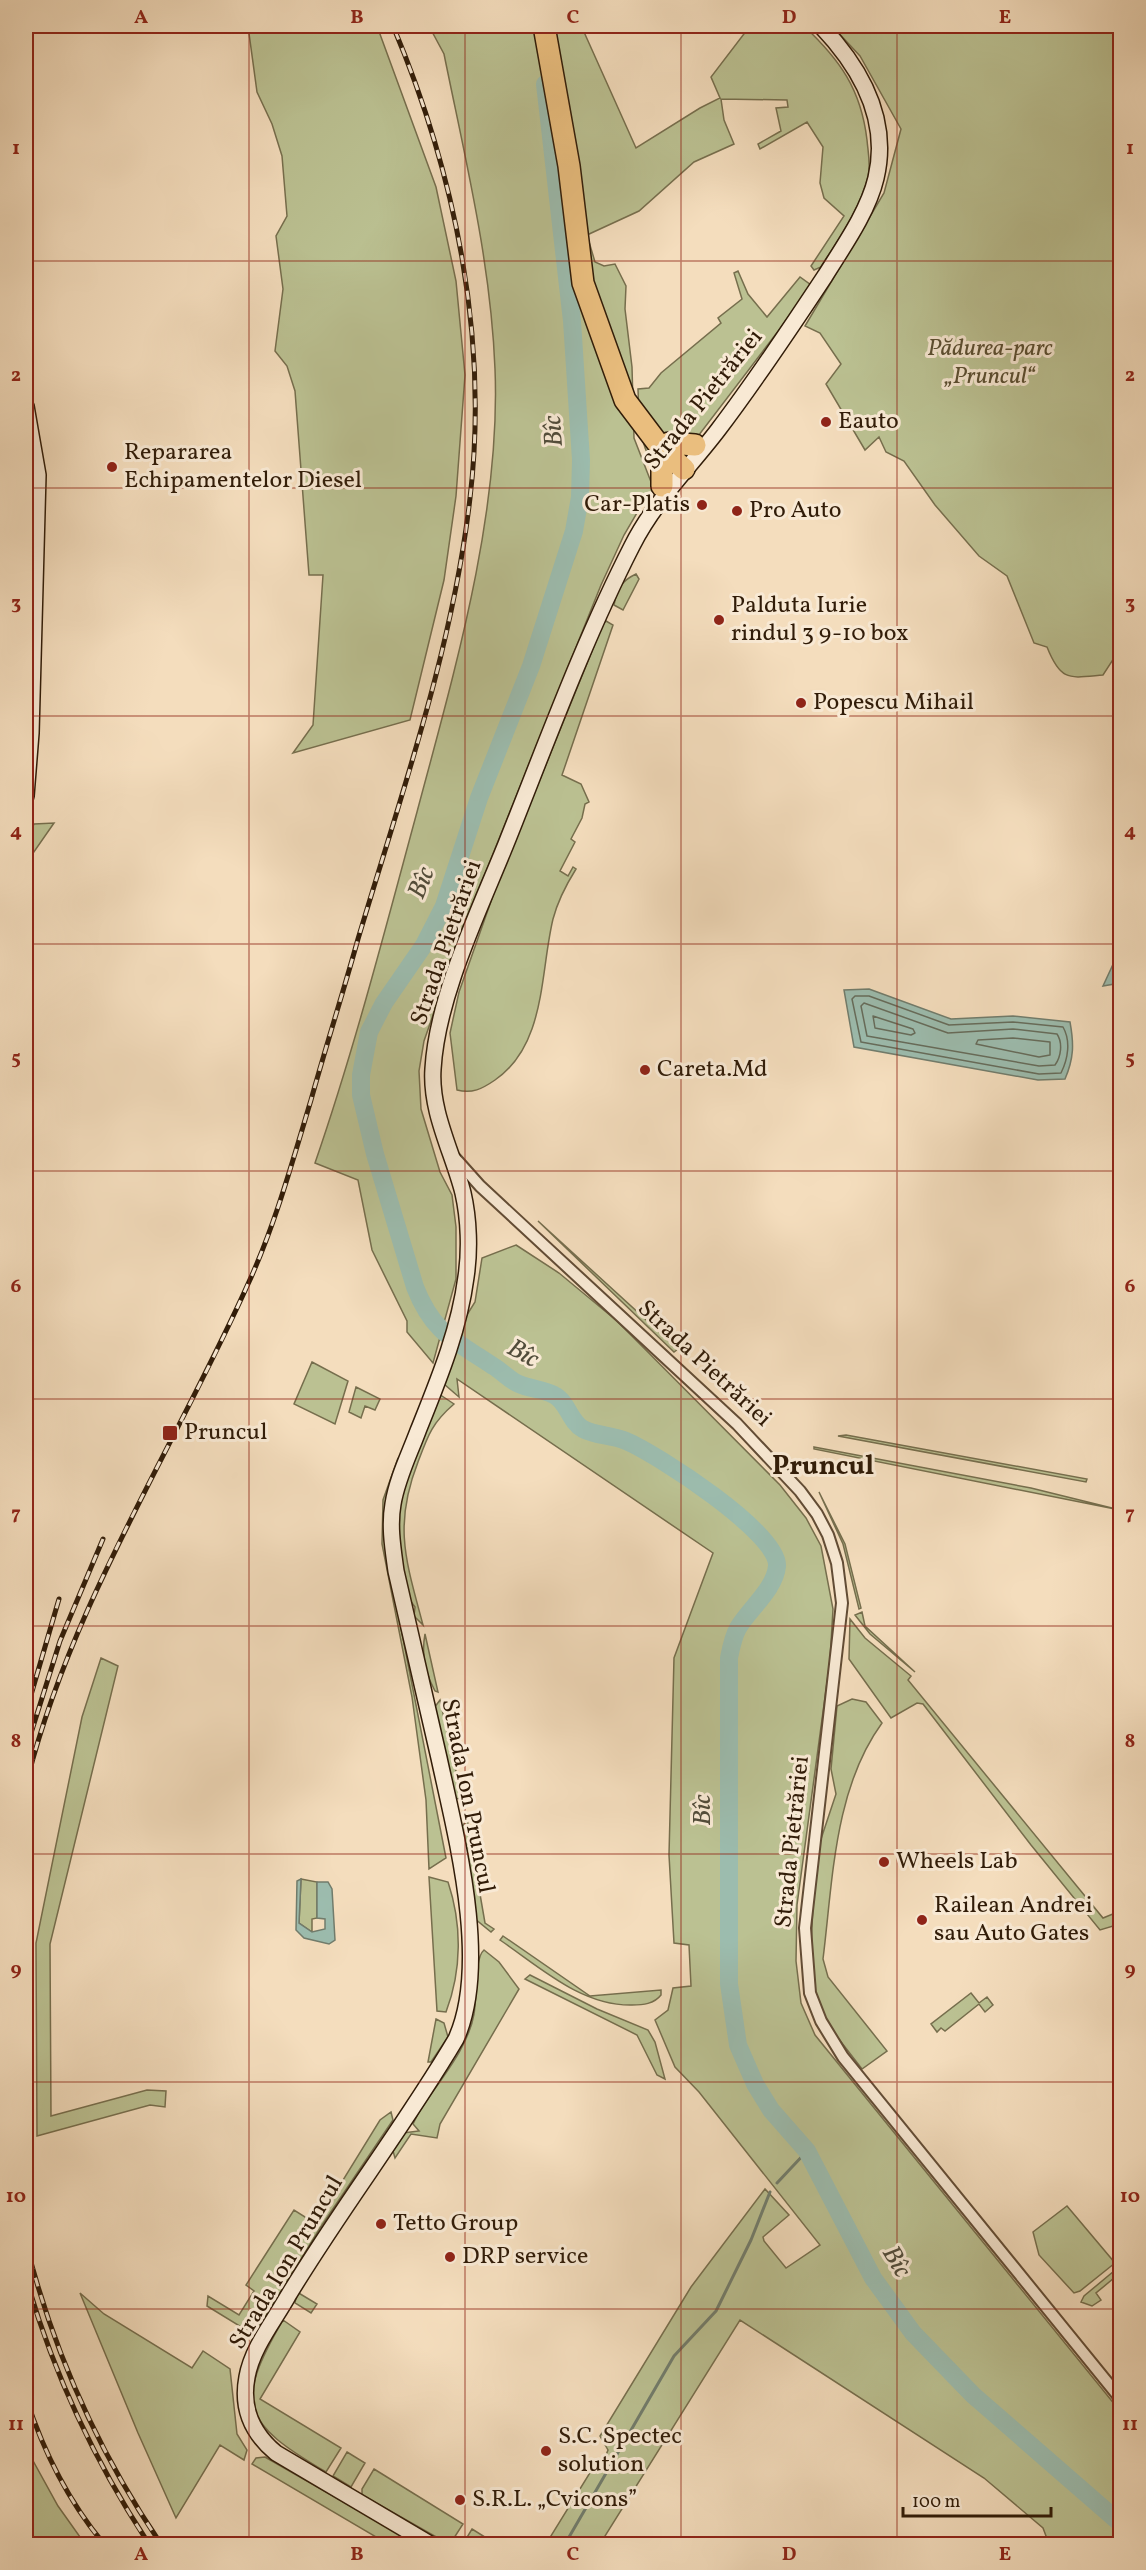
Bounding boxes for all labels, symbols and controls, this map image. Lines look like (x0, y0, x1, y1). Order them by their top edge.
text: A (134, 4, 148, 32)
text: B (350, 4, 364, 32)
text: C (567, 4, 580, 32)
text: D (782, 4, 796, 32)
text: E (999, 4, 1011, 32)
text: 1 (12, 135, 20, 163)
text: 1 (1126, 135, 1134, 163)
street label: Strada Pietrăriei (636, 322, 772, 478)
park label: Pădurea-parc „Pruncul“ (927, 332, 1053, 394)
text: 2 (11, 362, 21, 390)
text: 2 (1125, 362, 1135, 390)
place label: Eauto (838, 405, 899, 439)
water label: Bîc (535, 413, 573, 448)
marker: Eauto (819, 415, 833, 429)
place label: Repararea Echipamentelor Diesel (124, 436, 362, 498)
marker: Repararea Echipamentelor Diesel (105, 460, 119, 474)
place label: Car-Platis (584, 488, 690, 522)
place label: Pro Auto (749, 494, 841, 528)
marker: Car-Platis (695, 498, 709, 512)
marker: Pro Auto (730, 504, 744, 518)
place label: Palduta Iurie rindul 3 9-10 box (731, 589, 908, 651)
text: 3 (11, 590, 21, 618)
text: 3 (1125, 590, 1135, 618)
marker: Palduta Iurie rindul 3 9-10 box (712, 613, 726, 627)
place label: Popescu Mihail (813, 686, 974, 720)
marker: Popescu Mihail (794, 696, 808, 710)
text: 4 (10, 818, 22, 846)
text: 4 (1124, 818, 1136, 846)
street label: Strada Pietrăriei (403, 856, 491, 1030)
water label: Bîc (399, 861, 445, 904)
text: 5 (11, 1045, 21, 1073)
text: 5 (1125, 1045, 1135, 1073)
place label: Careta.Md (657, 1053, 768, 1087)
marker: Careta.Md (638, 1063, 652, 1077)
text: 6 (11, 1273, 22, 1301)
text: 6 (1125, 1273, 1136, 1301)
street label: Strada Pietrăriei (629, 1293, 779, 1435)
water label: Bîc (500, 1331, 546, 1378)
place label: Pruncul (184, 1416, 267, 1450)
marker: Pruncul (161, 1424, 179, 1442)
district label: Pruncul (772, 1448, 874, 1486)
text: 7 (11, 1500, 21, 1528)
text: 7 (1125, 1500, 1135, 1528)
street label: Strada Ion Pruncul (431, 1696, 503, 1896)
text: 8 (11, 1728, 21, 1756)
text: 8 (1125, 1728, 1135, 1756)
street label: Strada Pietrăriei (767, 1754, 819, 1930)
water label: Bîc (685, 1794, 721, 1826)
place label: Wheels Lab (896, 1845, 1018, 1879)
marker: Wheels Lab (877, 1855, 891, 1869)
place label: Railean Andrei sau Auto Gates (934, 1889, 1093, 1951)
marker: Railean Andrei sau Auto Gates (915, 1913, 929, 1927)
text: 9 (10, 1956, 22, 1984)
text: 9 (1124, 1956, 1136, 1984)
street label: Strada Ion Pruncul (222, 2170, 352, 2356)
text: 10 (6, 2183, 26, 2211)
text: 10 (1120, 2183, 1140, 2211)
place label: Tetto Group (393, 2207, 518, 2241)
marker: Tetto Group (374, 2217, 388, 2231)
water label: Bîc (872, 2239, 920, 2285)
place label: DRP service (462, 2240, 588, 2274)
marker: DRP service (443, 2250, 457, 2264)
text: 11 (8, 2411, 24, 2439)
text: 11 (1122, 2411, 1138, 2439)
place label: S.C. Spectec solution (558, 2420, 682, 2482)
marker: S.C. Spectec solution (539, 2444, 553, 2458)
scale bar (903, 2480, 1052, 2518)
place label: S.R.L. „Cvicons” (472, 2483, 637, 2517)
text: 100 m (912, 2490, 961, 2515)
marker: S.R.L. „Cvicons” (453, 2493, 467, 2507)
text: A (134, 2541, 148, 2569)
text: B (350, 2541, 364, 2569)
text: C (567, 2541, 580, 2569)
text: D (782, 2541, 796, 2569)
text: E (999, 2541, 1011, 2569)

